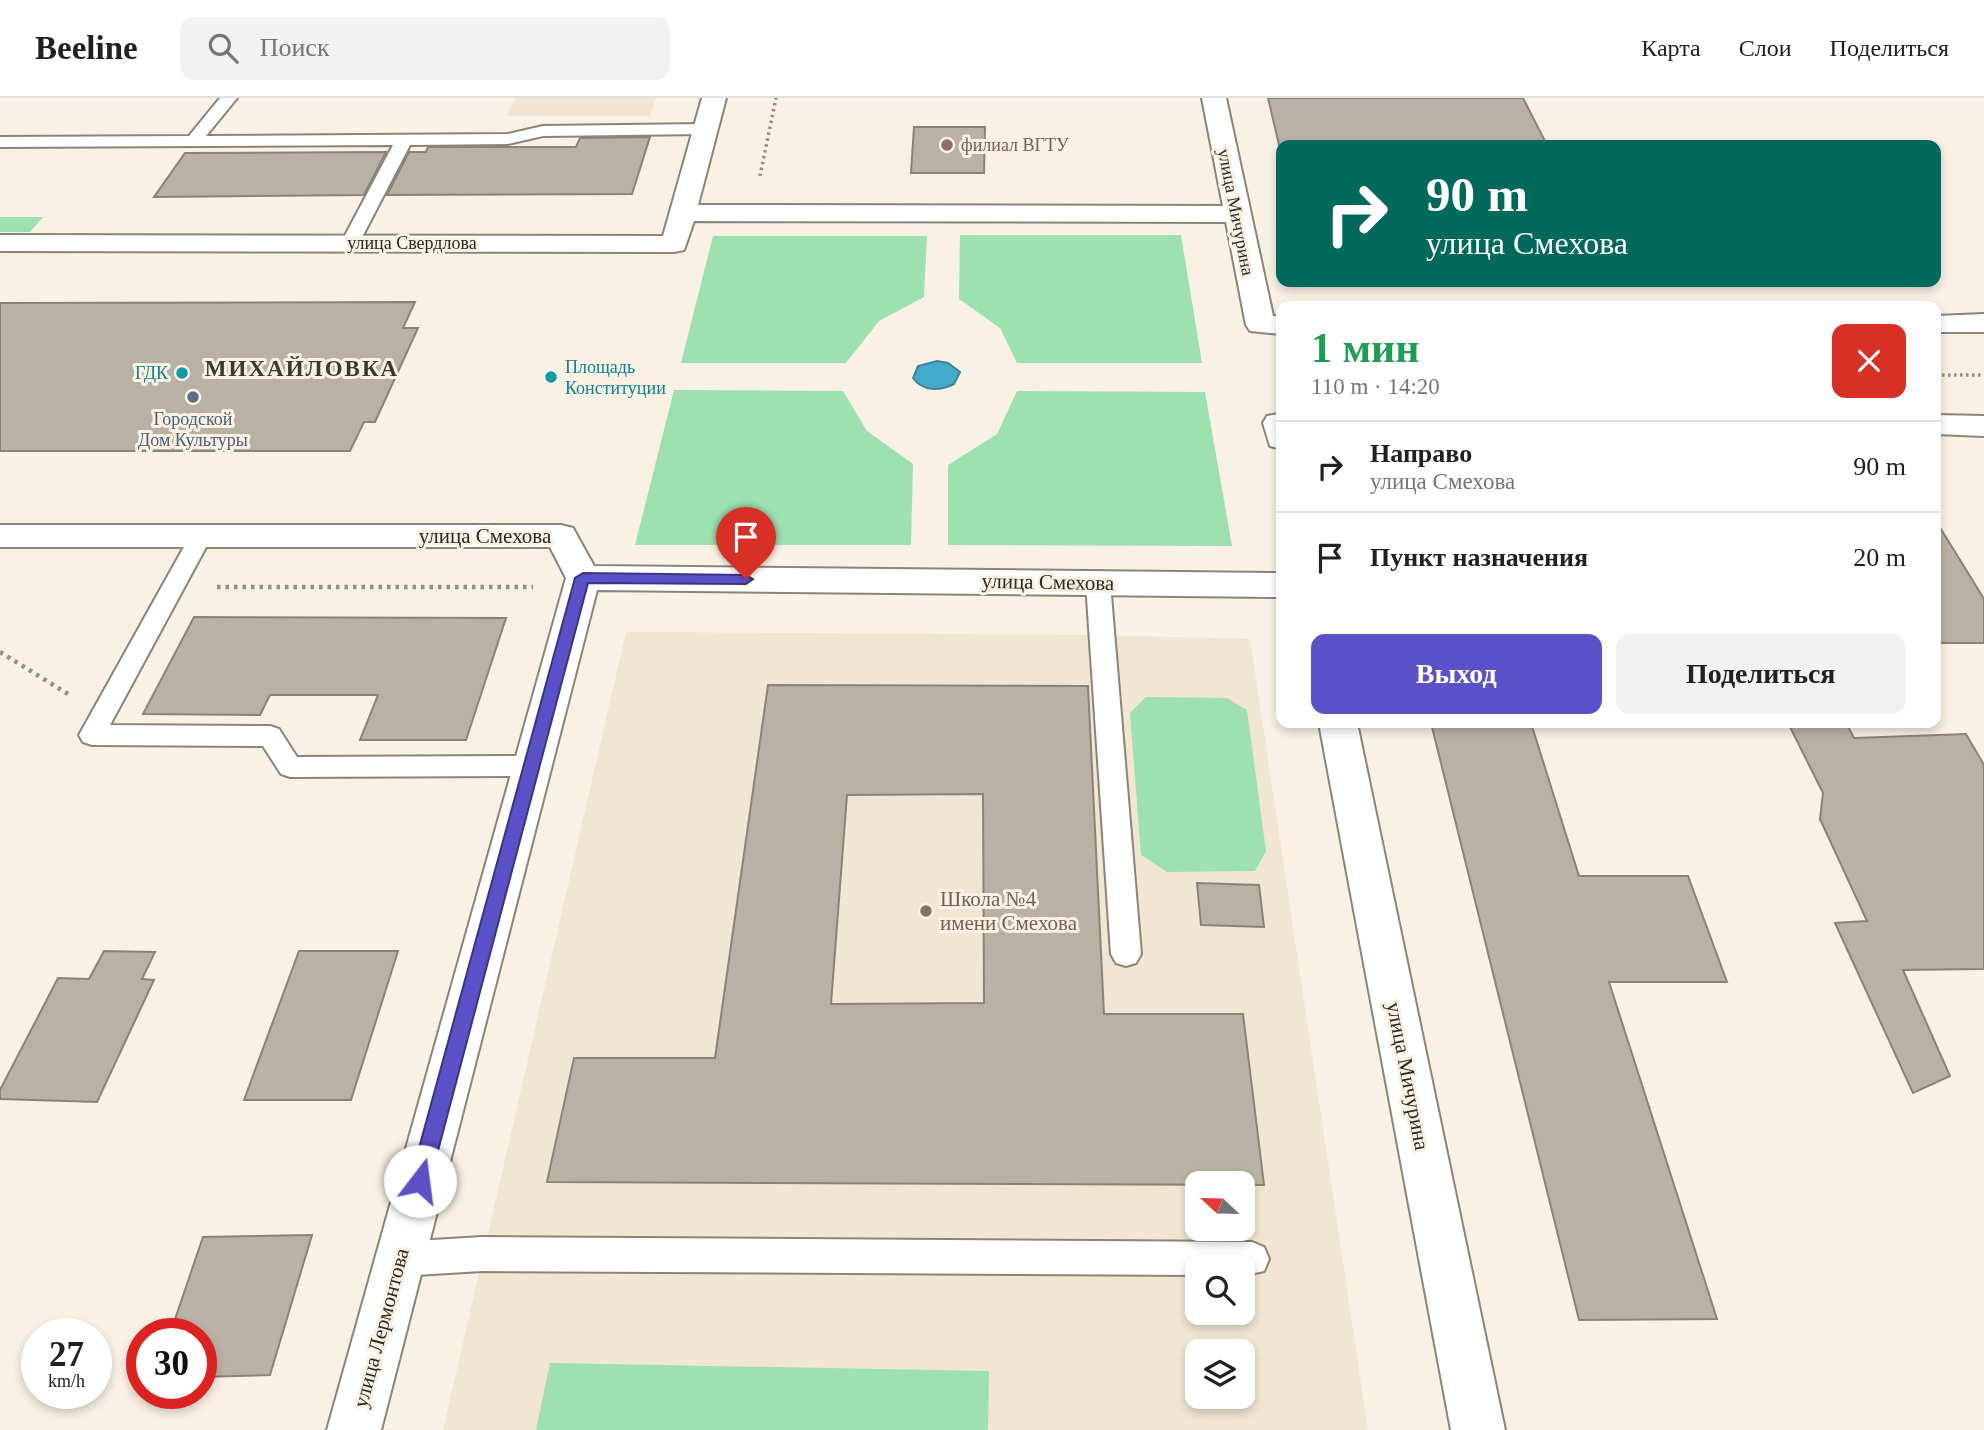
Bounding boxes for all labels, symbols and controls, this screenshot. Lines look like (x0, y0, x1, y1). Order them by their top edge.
search box (180, 17, 670, 80)
icon: search (204, 29, 242, 67)
text: Beeline (35, 30, 138, 66)
text: Поиск (260, 33, 330, 62)
text: Карта (1641, 35, 1701, 61)
text: Слои (1739, 35, 1792, 61)
text: Поделиться (1830, 35, 1949, 61)
place label: филиал ВГТУ (961, 135, 1069, 155)
marker: филиал ВГТУ (939, 137, 955, 153)
street label: улица Мичурина (1214, 147, 1258, 277)
text: 90 m (1426, 167, 1528, 222)
icon: right (1311, 168, 1402, 259)
text: улица Смехова (1426, 225, 1628, 261)
street label: улица Свердлова (347, 233, 477, 253)
button: close (1832, 324, 1906, 398)
text: 1 мин (1311, 325, 1420, 371)
district label: МИХАЙЛОВКА (205, 356, 399, 381)
place label: Площадь Конституции (565, 357, 666, 398)
place label: ГДК (135, 363, 169, 383)
marker: ГДК (174, 365, 190, 381)
marker: Площадь Конституции (543, 369, 559, 385)
text: 110 m · 14:20 (1311, 374, 1440, 399)
marker: Городской Дом Культуры (185, 389, 201, 405)
place label: Городской Дом Культуры (138, 409, 248, 450)
text: Направо (1370, 439, 1472, 468)
icon: right (1311, 448, 1349, 486)
text: 90 m (1853, 452, 1906, 481)
text: улица Смехова (1370, 469, 1515, 494)
pin (716, 507, 776, 579)
icon: arrive (727, 518, 765, 556)
street label: улица Смехова (419, 524, 552, 548)
icon: arrive (1311, 539, 1349, 577)
text: Пункт назначения (1370, 543, 1588, 572)
text: 20 m (1853, 543, 1906, 572)
street label: улица Смехова (981, 569, 1115, 595)
button: Выход (1311, 634, 1602, 714)
button: Поделиться (1616, 634, 1906, 714)
place label: Школа №4 имени Смехова (940, 887, 1078, 935)
marker: Школа №4 имени Смехова (918, 903, 934, 919)
street label: улица Мичурина (1382, 1000, 1434, 1153)
position arrow (383, 1144, 457, 1218)
north arrow (1185, 1171, 1255, 1241)
map controls (1185, 1171, 1255, 1409)
street label: улица Лермонтова (348, 1245, 414, 1410)
button: search (1185, 1255, 1255, 1325)
speed limit sign: 30 (126, 1318, 217, 1409)
text: 27 (49, 1335, 84, 1374)
button: layers (1185, 1339, 1255, 1409)
text: km/h (48, 1371, 85, 1391)

